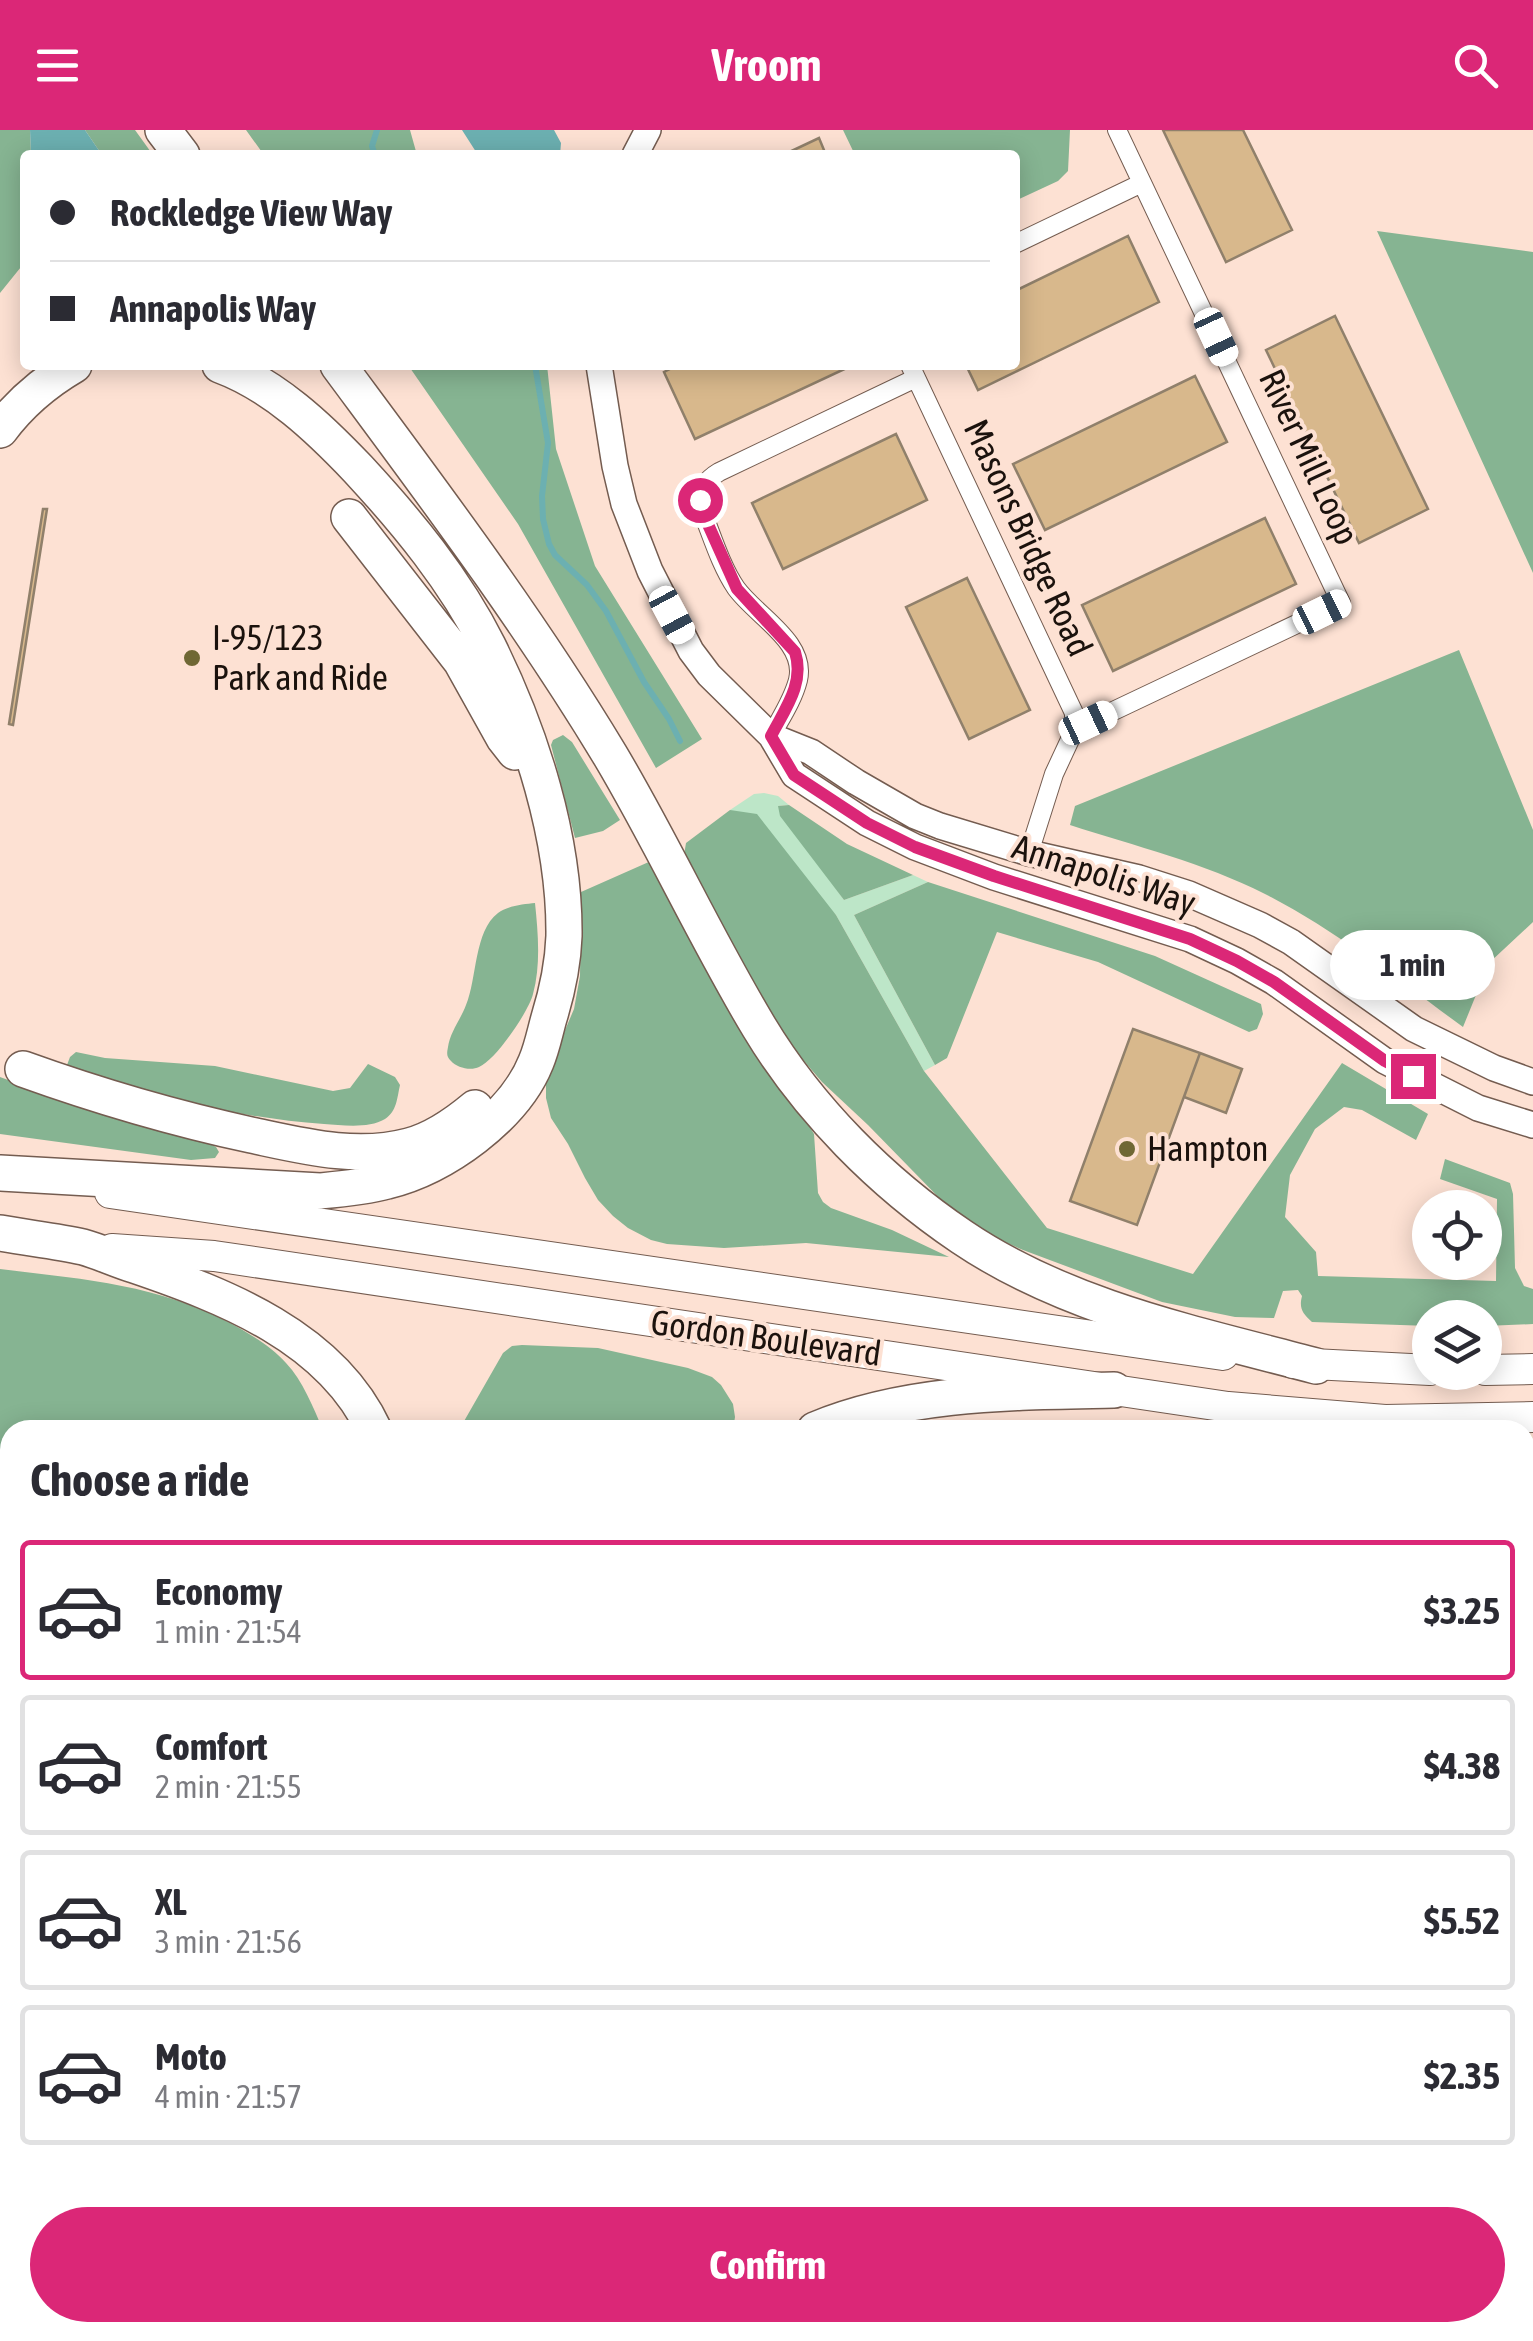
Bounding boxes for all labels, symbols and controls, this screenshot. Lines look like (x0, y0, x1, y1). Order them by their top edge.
icon: menu (30, 38, 85, 93)
icon: search (1448, 38, 1503, 93)
text: Vroom (711, 39, 822, 91)
text: Rockledge View Way (110, 191, 392, 234)
text: Annapolis Way (110, 287, 316, 330)
car (1190, 303, 1242, 371)
street label: River Mill Loop (1252, 363, 1368, 550)
street label: Masons Bridge Road (957, 413, 1101, 662)
route start (678, 478, 723, 523)
car (645, 581, 699, 649)
car (1288, 585, 1356, 639)
place label: I-95/123 Park and Ride (212, 617, 388, 697)
marker: I-95/123 Park and Ride (181, 647, 203, 669)
car (1054, 697, 1122, 749)
street label: Annapolis Way (1008, 826, 1201, 922)
callout: 1 min (1330, 931, 1496, 1001)
text: 1 min (1380, 946, 1445, 983)
route end (1391, 1054, 1436, 1099)
place label: Hampton (1147, 1128, 1269, 1168)
marker: Hampton (1116, 1138, 1138, 1160)
map controls (1412, 1190, 1502, 1390)
button: locate (1412, 1190, 1502, 1280)
button: layers (1412, 1300, 1502, 1390)
street label: Gordon Boulevard (649, 1301, 884, 1373)
text: Choose a ride (30, 1454, 249, 1506)
icon: car (35, 1565, 125, 1655)
text: Economy (155, 1570, 282, 1613)
text: $3.25 (1424, 1589, 1500, 1632)
text: 1 min · 21:54 (155, 1613, 302, 1650)
icon: car (35, 1720, 125, 1810)
text: Comfort (155, 1725, 267, 1768)
text: $4.38 (1424, 1744, 1500, 1787)
text: 2 min · 21:55 (155, 1768, 302, 1805)
icon: car (35, 1875, 125, 1965)
text: XL (155, 1880, 187, 1923)
text: $5.52 (1424, 1899, 1500, 1942)
text: 3 min · 21:56 (155, 1923, 302, 1960)
icon: car (35, 2030, 125, 2120)
text: Moto (155, 2035, 227, 2078)
text: $2.35 (1424, 2054, 1500, 2097)
text: 4 min · 21:57 (155, 2078, 302, 2115)
button: Confirm (30, 2207, 1505, 2322)

